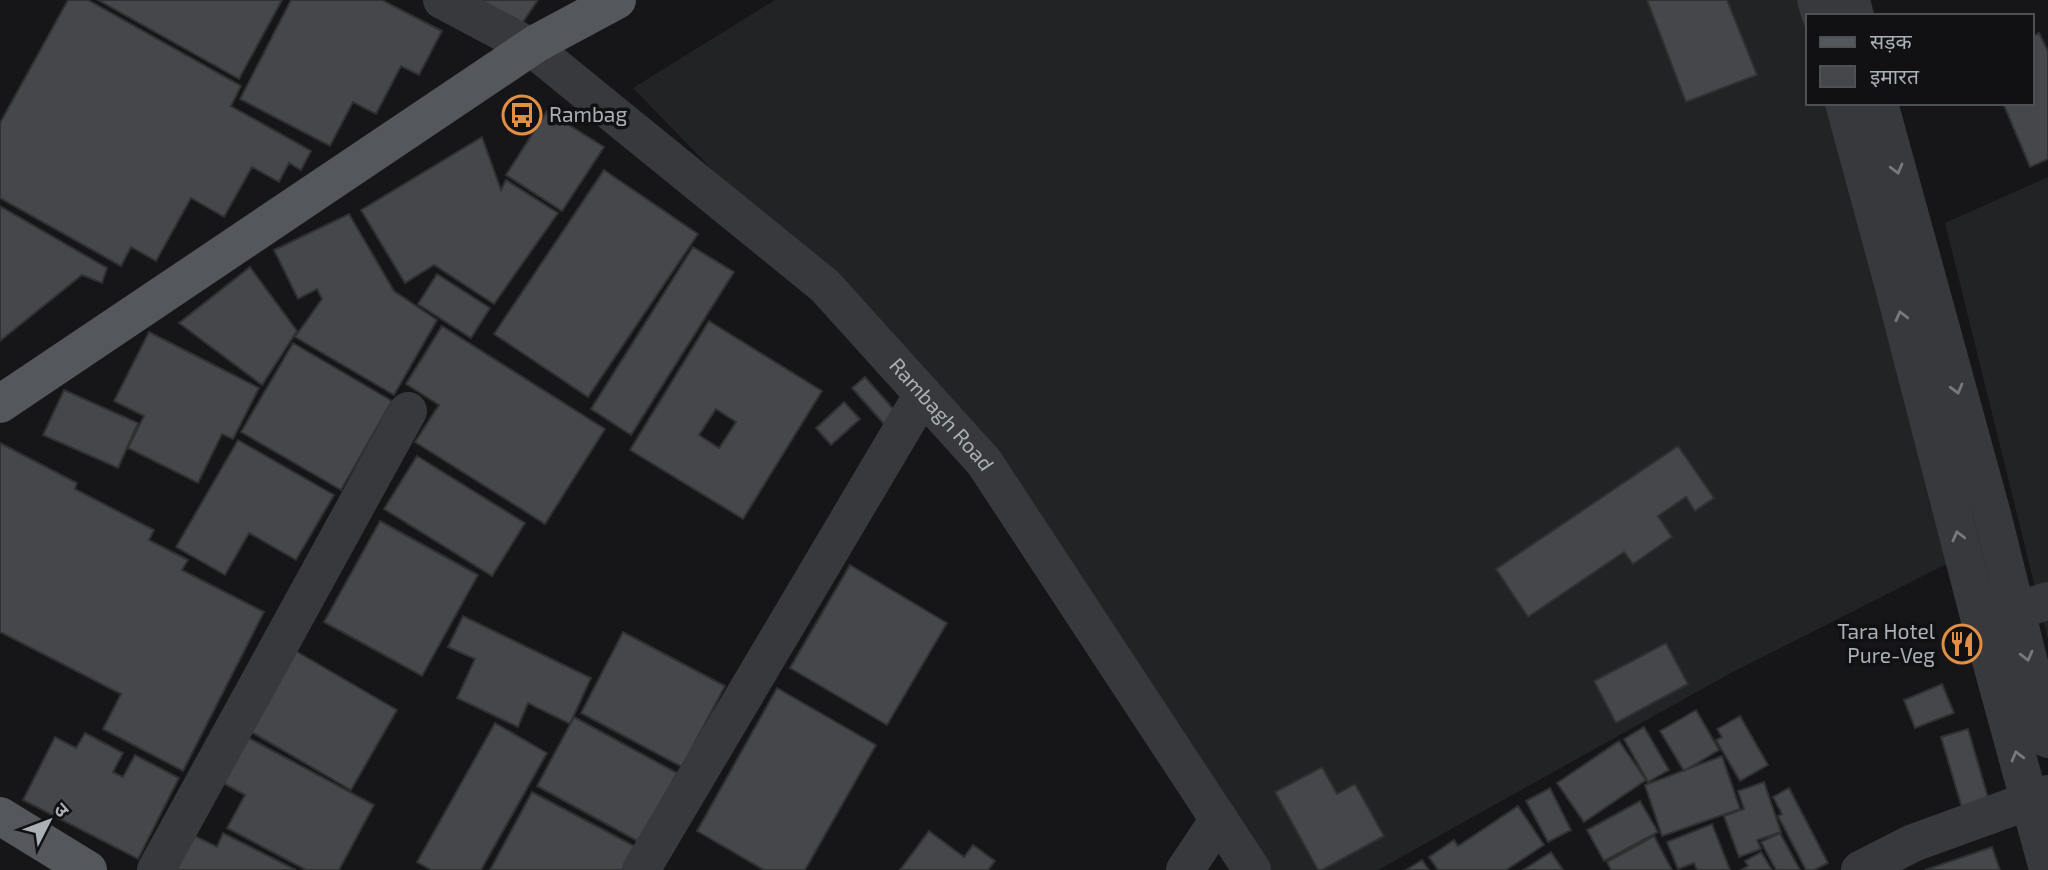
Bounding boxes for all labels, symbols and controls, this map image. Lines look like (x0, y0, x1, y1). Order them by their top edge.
legend (1806, 14, 2034, 105)
text: सड़क (1870, 28, 1912, 53)
text: इमारत (1870, 63, 1920, 88)
bus stop icon: Rambag (501, 94, 543, 136)
place label: Rambag (549, 101, 627, 126)
one-way arrow (1889, 163, 1903, 175)
one-way arrow (1895, 310, 1909, 322)
street label: Rambagh Road (885, 352, 1000, 475)
one-way arrow (1949, 382, 1963, 394)
one-way arrow (1952, 530, 1966, 542)
place label: Tara Hotel Pure-Veg (1837, 618, 1936, 667)
restaurant icon: Tara Hotel Pure-Veg (1941, 623, 1983, 665)
one-way arrow (2019, 650, 2033, 662)
one-way arrow (2011, 750, 2025, 762)
north arrow (14, 786, 84, 856)
text: उ (50, 797, 75, 822)

